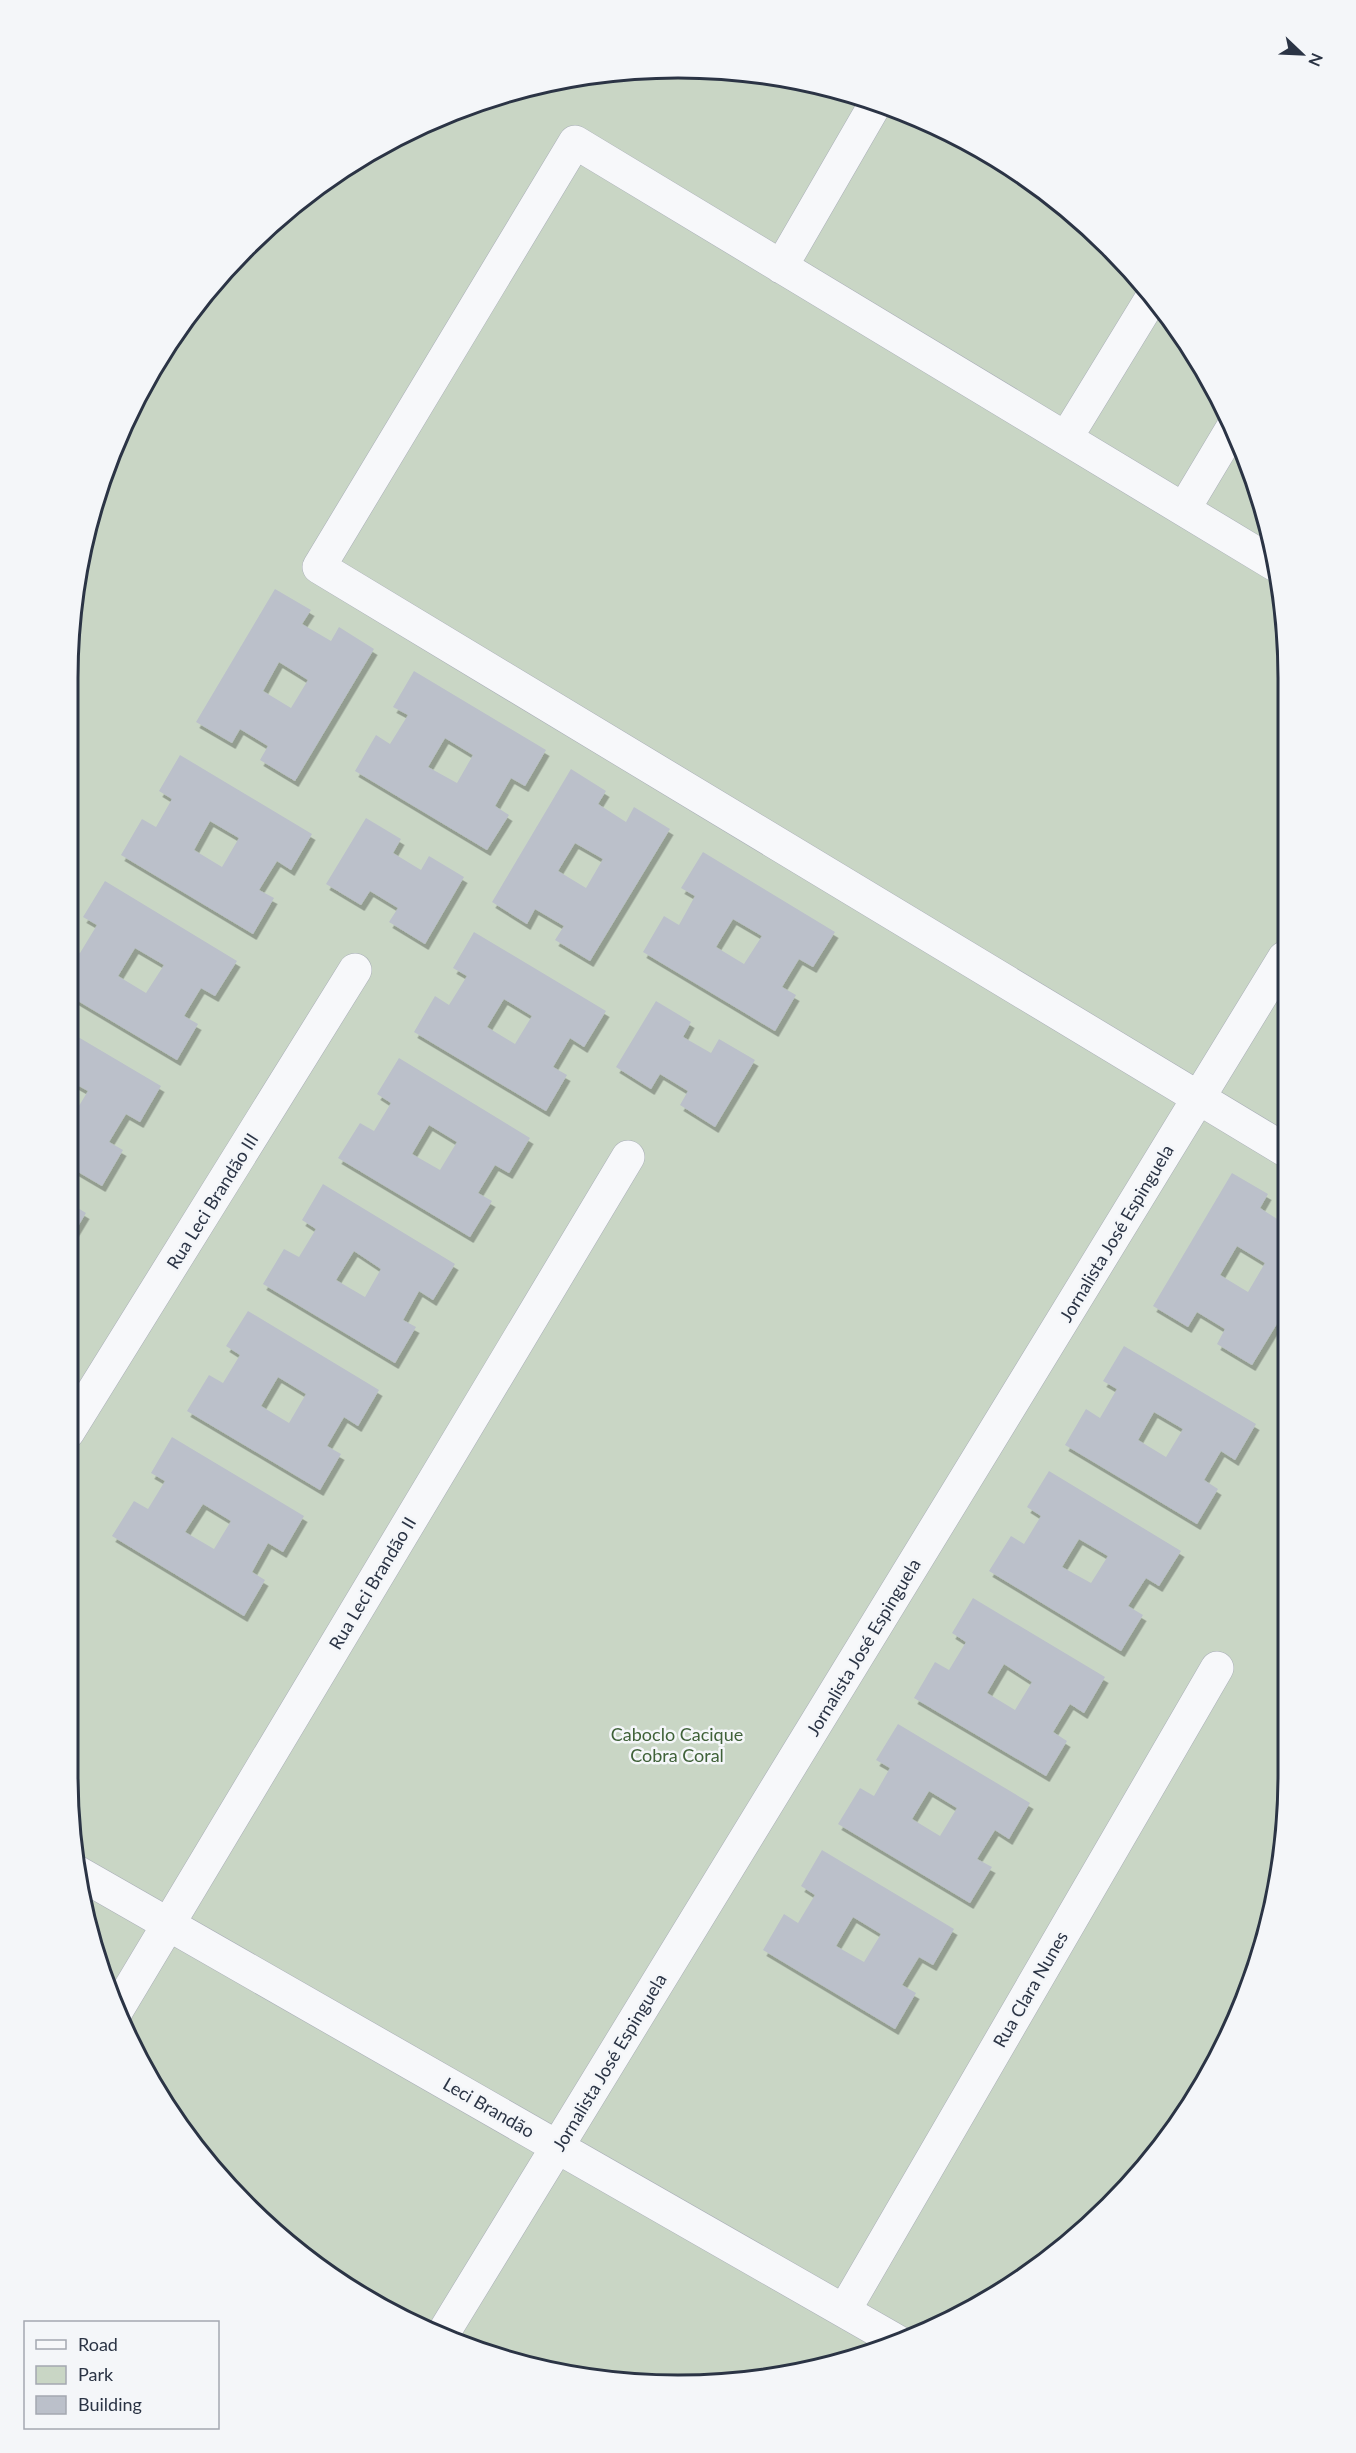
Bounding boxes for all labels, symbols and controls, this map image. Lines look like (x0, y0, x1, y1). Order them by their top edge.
north arrow (1272, 24, 1332, 84)
text: N (1305, 51, 1327, 69)
street label: Rua Leci Brandão III (161, 1129, 263, 1273)
street label: Jornalista José Espinguela (1054, 1140, 1178, 1326)
street label: Rua Leci Brandão II (324, 1513, 420, 1653)
street label: Jornalista José Espinguela (801, 1554, 925, 1740)
park label: Caboclo Cacique Cobra Coral (611, 1723, 743, 1766)
street label: Rua Clara Nunes (988, 1927, 1072, 2051)
street label: Jornalista José Espinguela (547, 1969, 671, 2155)
street label: Leci Brandão (439, 2072, 539, 2142)
legend (24, 2321, 219, 2429)
text: Road (78, 2333, 118, 2355)
text: Park (78, 2363, 114, 2385)
text: Building (78, 2393, 142, 2415)

